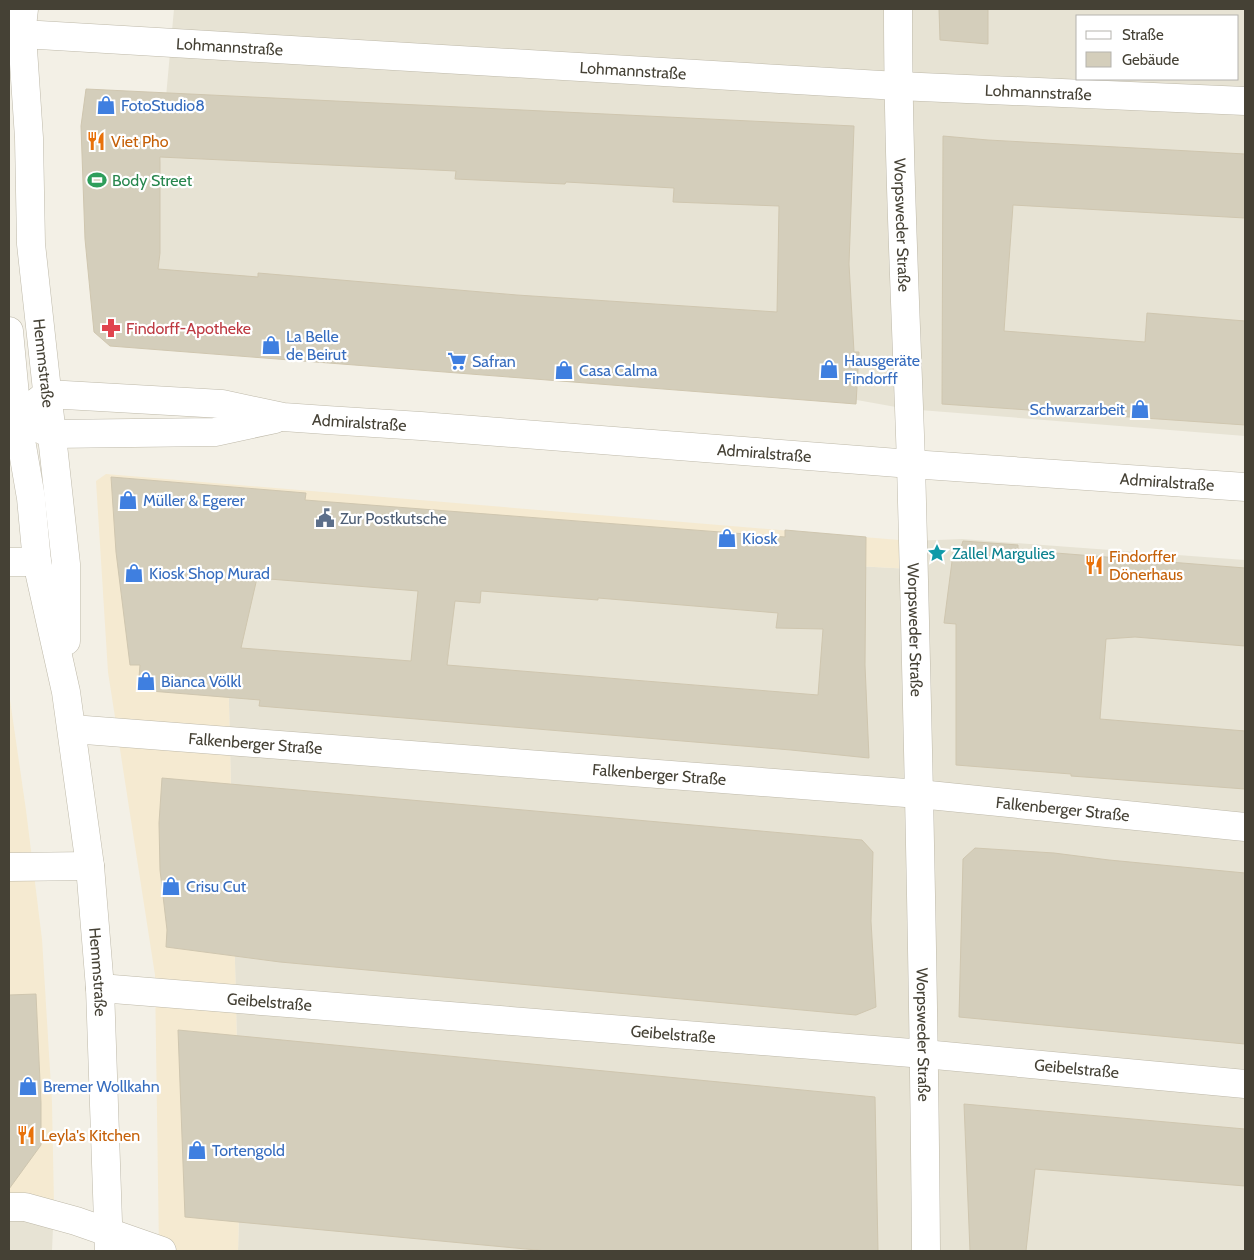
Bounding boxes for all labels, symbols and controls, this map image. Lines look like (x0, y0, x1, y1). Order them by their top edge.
legend (1076, 15, 1239, 80)
text: Straße (1122, 26, 1164, 44)
street label: Lohmannstraße (176, 34, 284, 59)
text: Gebäude (1122, 51, 1179, 69)
street label: Lohmannstraße (579, 58, 687, 83)
street label: Lohmannstraße (984, 81, 1092, 104)
shop icon: FotoStudio8 (95, 94, 117, 116)
place label: FotoStudio8 (121, 96, 205, 115)
restaurant icon: Viet Pho (85, 130, 107, 152)
place label: Viet Pho (111, 132, 169, 151)
street label: Worpsweder Straße (890, 158, 914, 292)
sports icon: Body Street (86, 169, 108, 191)
place label: Body Street (112, 171, 193, 190)
pharmacy icon: Findorff-Apotheke (100, 317, 122, 339)
street label: Hemmstraße (29, 318, 58, 409)
place label: Findorff-Apotheke (126, 319, 251, 338)
place label: La Belle de Beirut (286, 327, 347, 364)
shop icon: La Belle de Beirut (260, 334, 282, 356)
supermarket icon: Safran (446, 350, 468, 372)
place label: Hausgeräte Findorff (844, 351, 920, 388)
place label: Safran (472, 352, 516, 371)
shop icon: Hausgeräte Findorff (818, 358, 840, 380)
shop icon: Casa Calma (553, 359, 575, 381)
place label: Casa Calma (579, 361, 658, 380)
shop icon: Schwarzarbeit (1129, 398, 1151, 420)
place label: Schwarzarbeit (1029, 400, 1126, 419)
street label: Admiralstraße (312, 410, 407, 435)
street label: Admiralstraße (716, 440, 812, 466)
street label: Admiralstraße (1119, 469, 1215, 495)
shop icon: Müller & Egerer (117, 489, 139, 511)
place label: Müller & Egerer (143, 491, 246, 510)
public building icon: Zur Postkutsche (314, 507, 336, 529)
place label: Zur Postkutsche (340, 509, 447, 528)
shop icon: Kiosk (716, 527, 738, 549)
place label: Kiosk (742, 529, 778, 548)
place icon: Zallel Margulies (926, 542, 948, 564)
place label: Zallel Margulies (952, 544, 1056, 563)
place label: Findorffer Dönerhaus (1109, 547, 1183, 584)
restaurant icon: Findorffer Dönerhaus (1083, 554, 1105, 576)
shop icon: Kiosk Shop Murad (123, 562, 145, 584)
street label: Worpsweder Straße (904, 563, 926, 697)
place label: Kiosk Shop Murad (149, 564, 270, 583)
shop icon: Bianca Völkl (135, 670, 157, 692)
place label: Bianca Völkl (161, 672, 242, 691)
street label: Falkenberger Straße (188, 729, 323, 758)
street label: Falkenberger Straße (592, 760, 727, 789)
street label: Falkenberger Straße (995, 793, 1131, 825)
shop icon: Crisu Cut (160, 875, 182, 897)
place label: Crisu Cut (186, 877, 247, 896)
street label: Hemmstraße (85, 927, 110, 1017)
street label: Worpsweder Straße (912, 968, 933, 1102)
street label: Geibelstraße (226, 989, 313, 1015)
street label: Geibelstraße (630, 1022, 716, 1047)
street label: Geibelstraße (1033, 1055, 1120, 1082)
shop icon: Bremer Wollkahn (17, 1075, 39, 1097)
place label: Bremer Wollkahn (43, 1077, 160, 1096)
restaurant icon: Leyla's Kitchen (15, 1124, 37, 1146)
place label: Leyla's Kitchen (41, 1126, 140, 1145)
shop icon: Tortengold (186, 1139, 208, 1161)
place label: Tortengold (212, 1141, 285, 1160)

